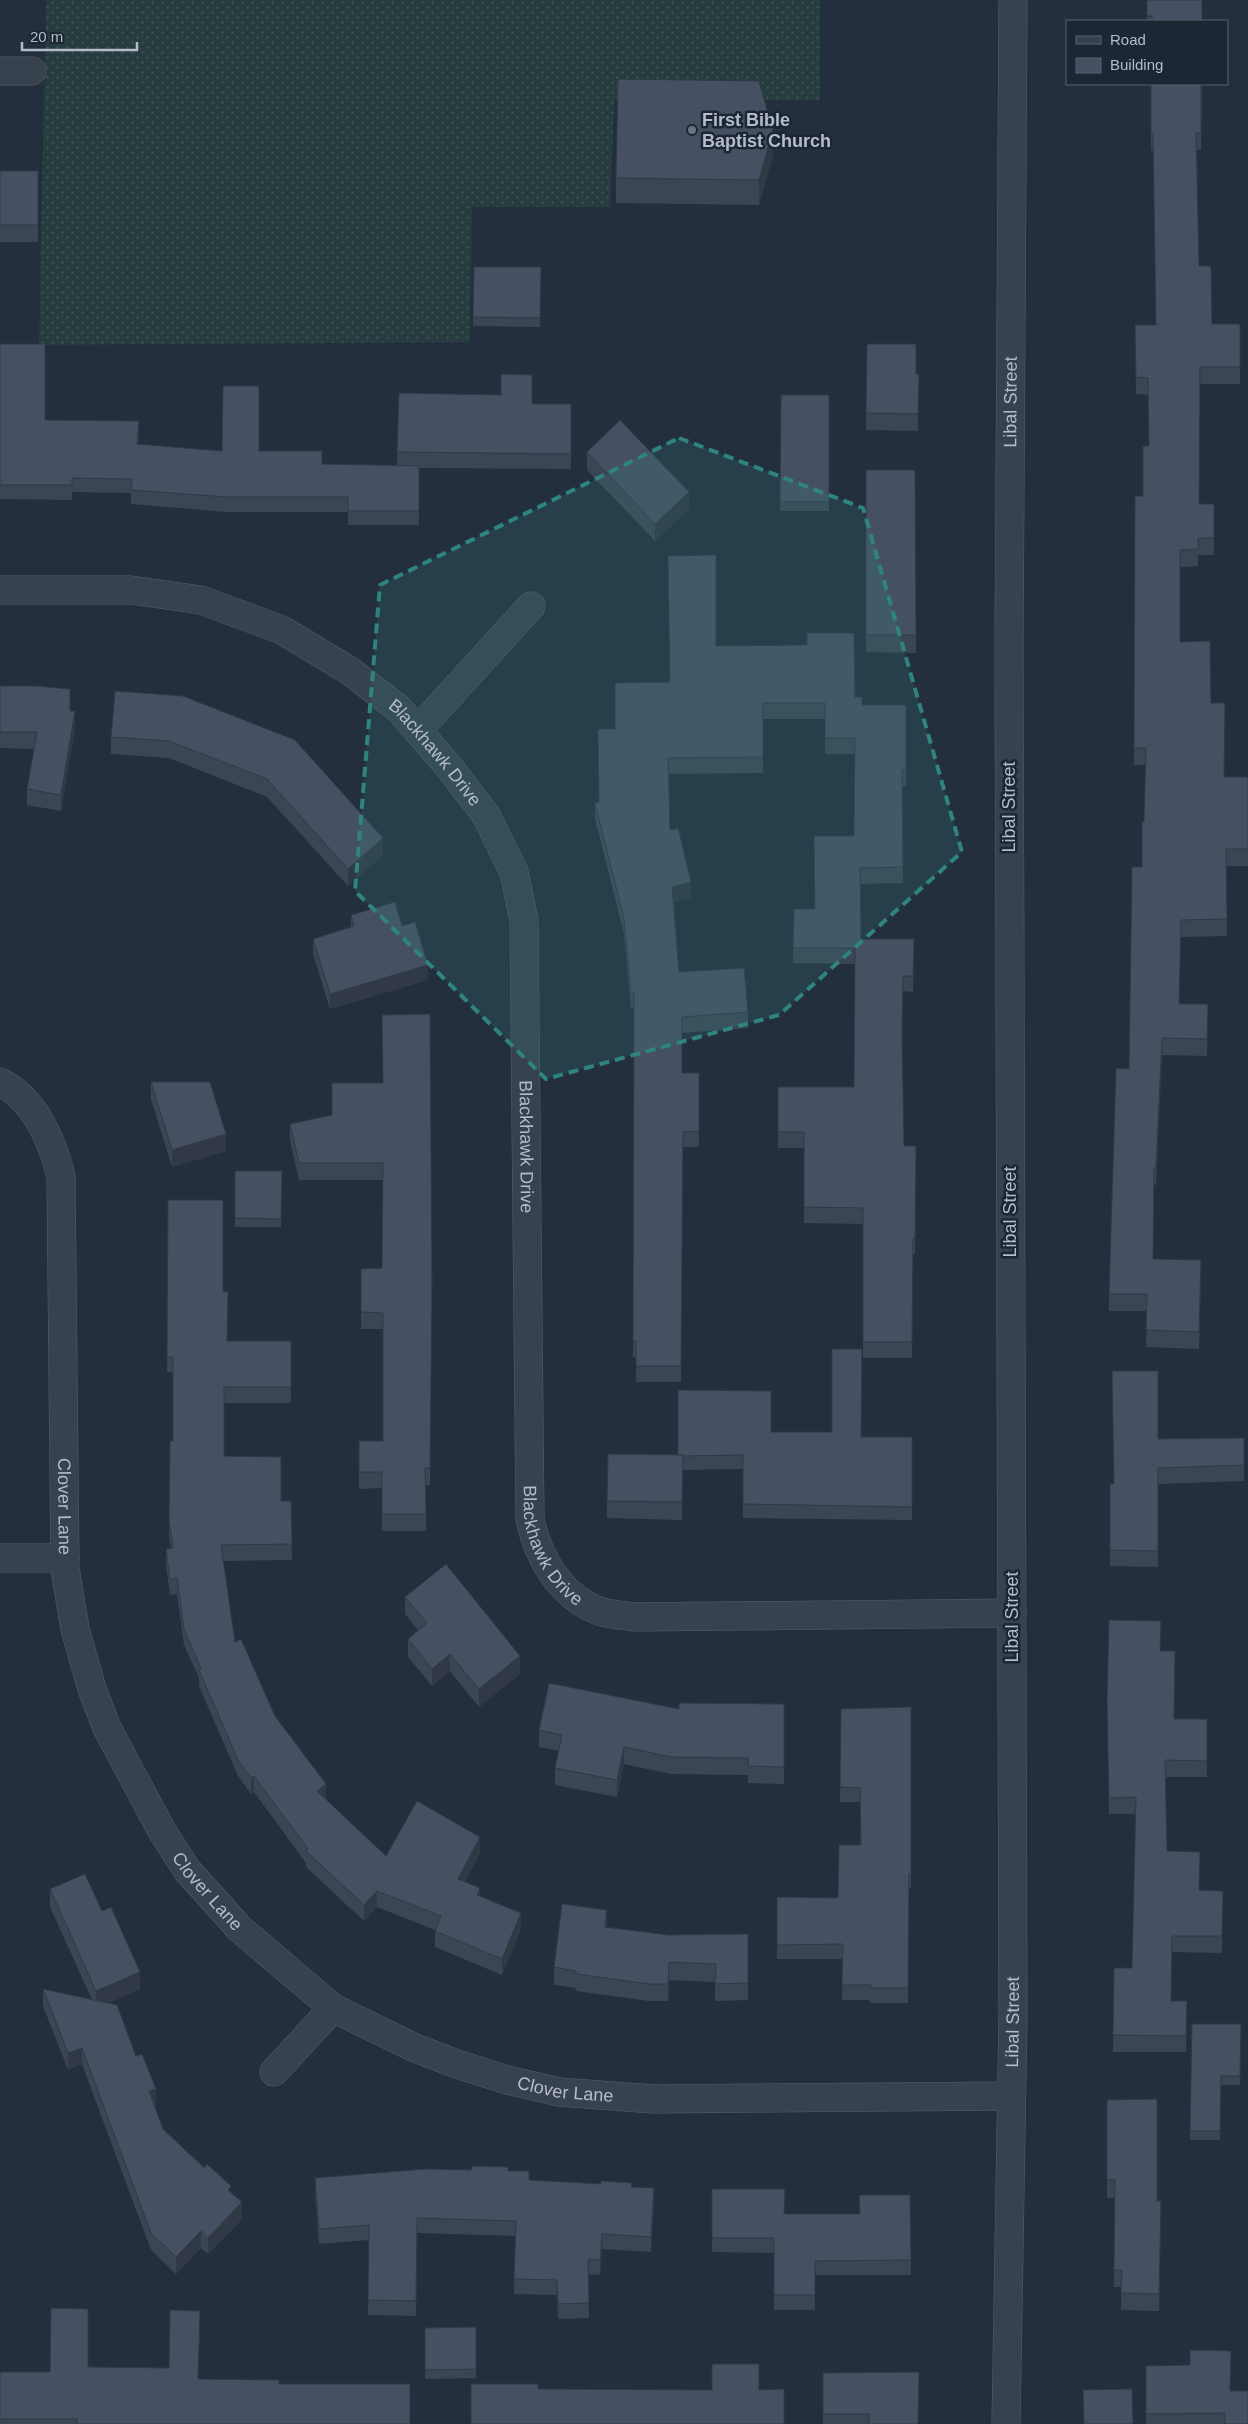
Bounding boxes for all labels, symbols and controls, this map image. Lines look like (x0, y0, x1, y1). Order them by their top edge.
scale bar (22, 20, 138, 52)
legend (1066, 20, 1228, 85)
text: 20 m (30, 28, 63, 45)
text: Road (1110, 31, 1146, 48)
text: Building (1110, 56, 1163, 73)
place label: First Bible Baptist Church (702, 110, 831, 151)
marker: First Bible Baptist Church (686, 124, 698, 136)
street label: Libal Street (1000, 356, 1021, 448)
street label: Blackhawk Drive (385, 695, 485, 810)
street label: Libal Street (999, 761, 1019, 853)
street label: Blackhawk Drive (516, 1080, 537, 1213)
street label: Libal Street (1000, 1166, 1020, 1258)
street label: Clover Lane (54, 1458, 75, 1555)
street label: Blackhawk Drive (520, 1485, 587, 1610)
street label: Libal Street (1002, 1571, 1022, 1663)
street label: Clover Lane (168, 1848, 247, 1935)
street label: Libal Street (1002, 1976, 1023, 2068)
street label: Clover Lane (515, 2073, 614, 2106)

